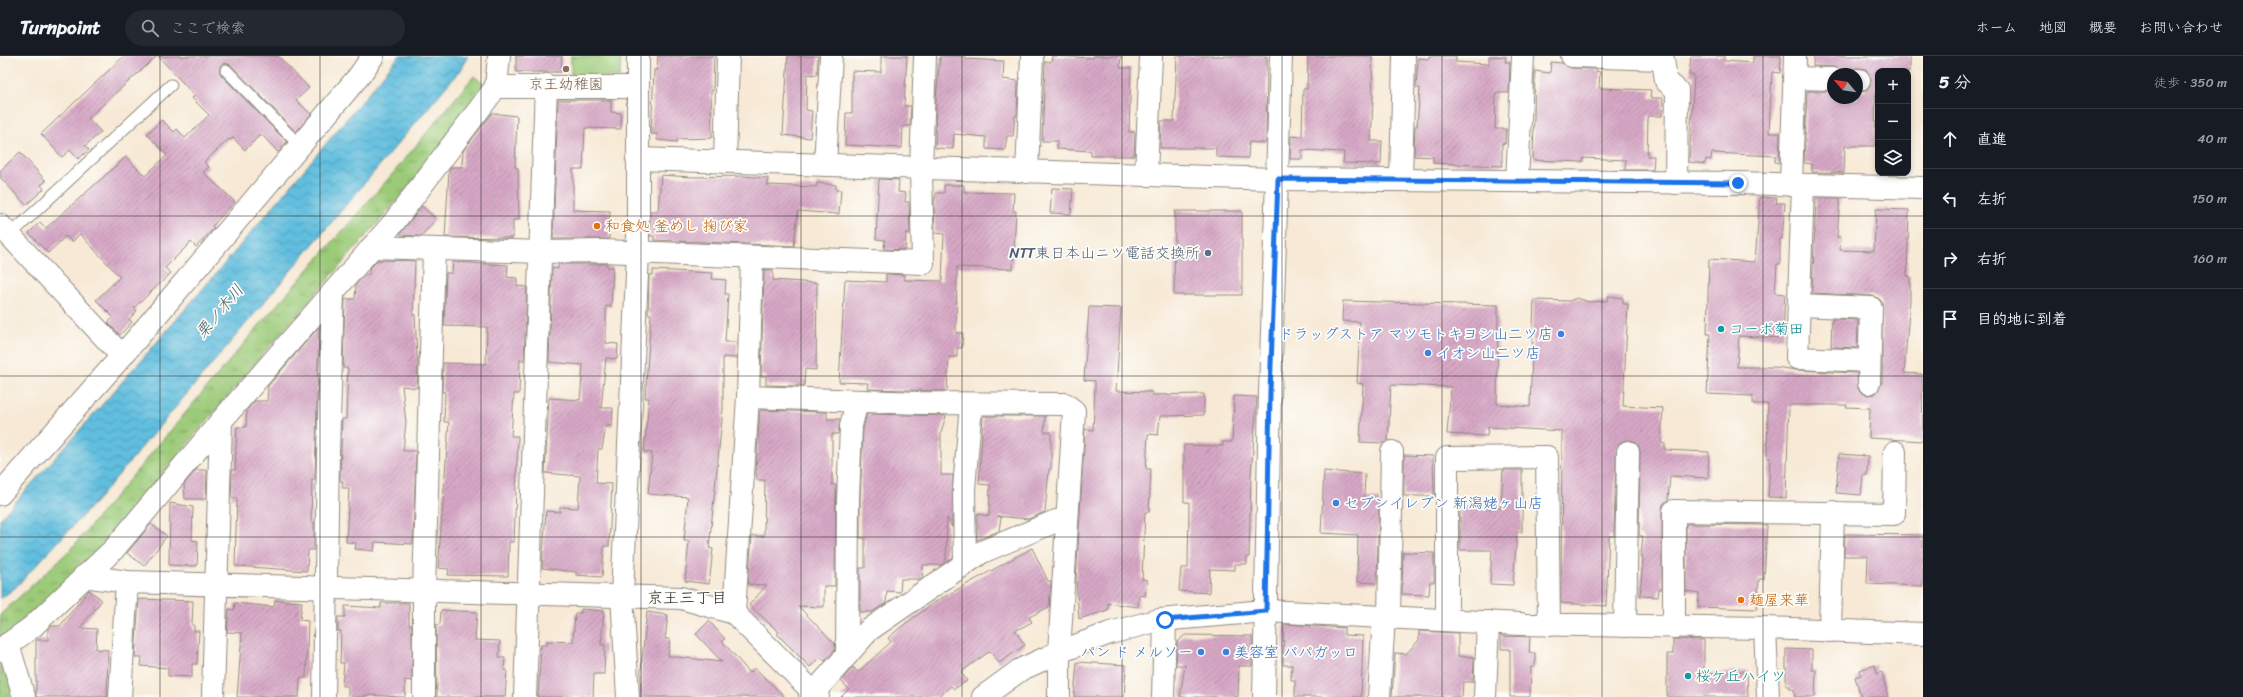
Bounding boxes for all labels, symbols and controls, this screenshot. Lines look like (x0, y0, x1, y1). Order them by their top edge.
search box (125, 10, 405, 46)
text: Turnpoint (20, 11, 101, 44)
text: ここで検索 (171, 15, 246, 41)
text: ホーム (1976, 15, 2017, 40)
text: 地図 (2039, 15, 2067, 40)
text: 概要 (2089, 15, 2117, 40)
text: お問い合わせ (2139, 15, 2223, 40)
icon: search (139, 17, 161, 39)
marker: 京王幼稚園 (561, 64, 571, 74)
text: 5 分 (1939, 67, 1971, 97)
north arrow (1827, 68, 1863, 104)
map controls (1875, 68, 1911, 176)
button: + (1875, 68, 1911, 104)
place label: 京王幼稚園 (528, 71, 604, 97)
text: 徒歩 · 350 m (2154, 71, 2227, 94)
button: − (1875, 104, 1911, 140)
text: 直進 (1977, 126, 2007, 152)
text: 40 m (2197, 127, 2227, 150)
icon: ahead (1939, 128, 1961, 150)
button: layers (1875, 140, 1911, 176)
route end (1729, 174, 1747, 192)
text: 左折 (1977, 186, 2007, 212)
text: 150 m (2192, 187, 2227, 210)
icon: left (1939, 188, 1961, 210)
place label: 和食処 釜めし 掬び家 (605, 213, 748, 239)
marker: 和食処 釜めし 掬び家 (592, 221, 602, 231)
place label: NTT東日本山ニツ電話交換所 (1009, 240, 1200, 266)
text: 右折 (1977, 246, 2007, 272)
text: 160 m (2192, 247, 2227, 270)
marker: NTT東日本山ニツ電話交換所 (1203, 248, 1213, 258)
icon: right (1939, 248, 1961, 270)
water label: 栗ノ木川 (188, 277, 251, 345)
text: 目的地に到着 (1977, 306, 2067, 332)
icon: arrive (1939, 308, 1961, 330)
place label: コーポ菊田 (1729, 316, 1804, 342)
place label: ドラッグストア マツモトキヨシ山二ツ店 (1279, 321, 1553, 347)
marker: コーポ菊田 (1716, 324, 1726, 334)
marker: ドラッグストア マツモトキヨシ山二ツ店 (1556, 329, 1566, 339)
place label: イオン山二ツ店 (1436, 340, 1540, 366)
marker: イオン山二ツ店 (1423, 348, 1433, 358)
place label: セブンイレブン 新潟姥ヶ山店 (1344, 490, 1543, 516)
marker: セブンイレブン 新潟姥ヶ山店 (1331, 498, 1341, 508)
district label: 京王三丁目 (647, 583, 727, 612)
place label: 麺屋来華 (1749, 587, 1809, 613)
marker: 麺屋来華 (1736, 595, 1746, 605)
route start (1156, 611, 1174, 629)
place label: パン ド メルソー (1080, 639, 1193, 665)
place label: 美容室 パパガッロ (1234, 639, 1358, 665)
marker: パン ド メルソー (1196, 647, 1206, 657)
marker: 美容室 パパガッロ (1221, 647, 1231, 657)
place label: 桜ケ丘ハイツ (1696, 663, 1786, 689)
marker: 桜ケ丘ハイツ (1683, 671, 1693, 681)

